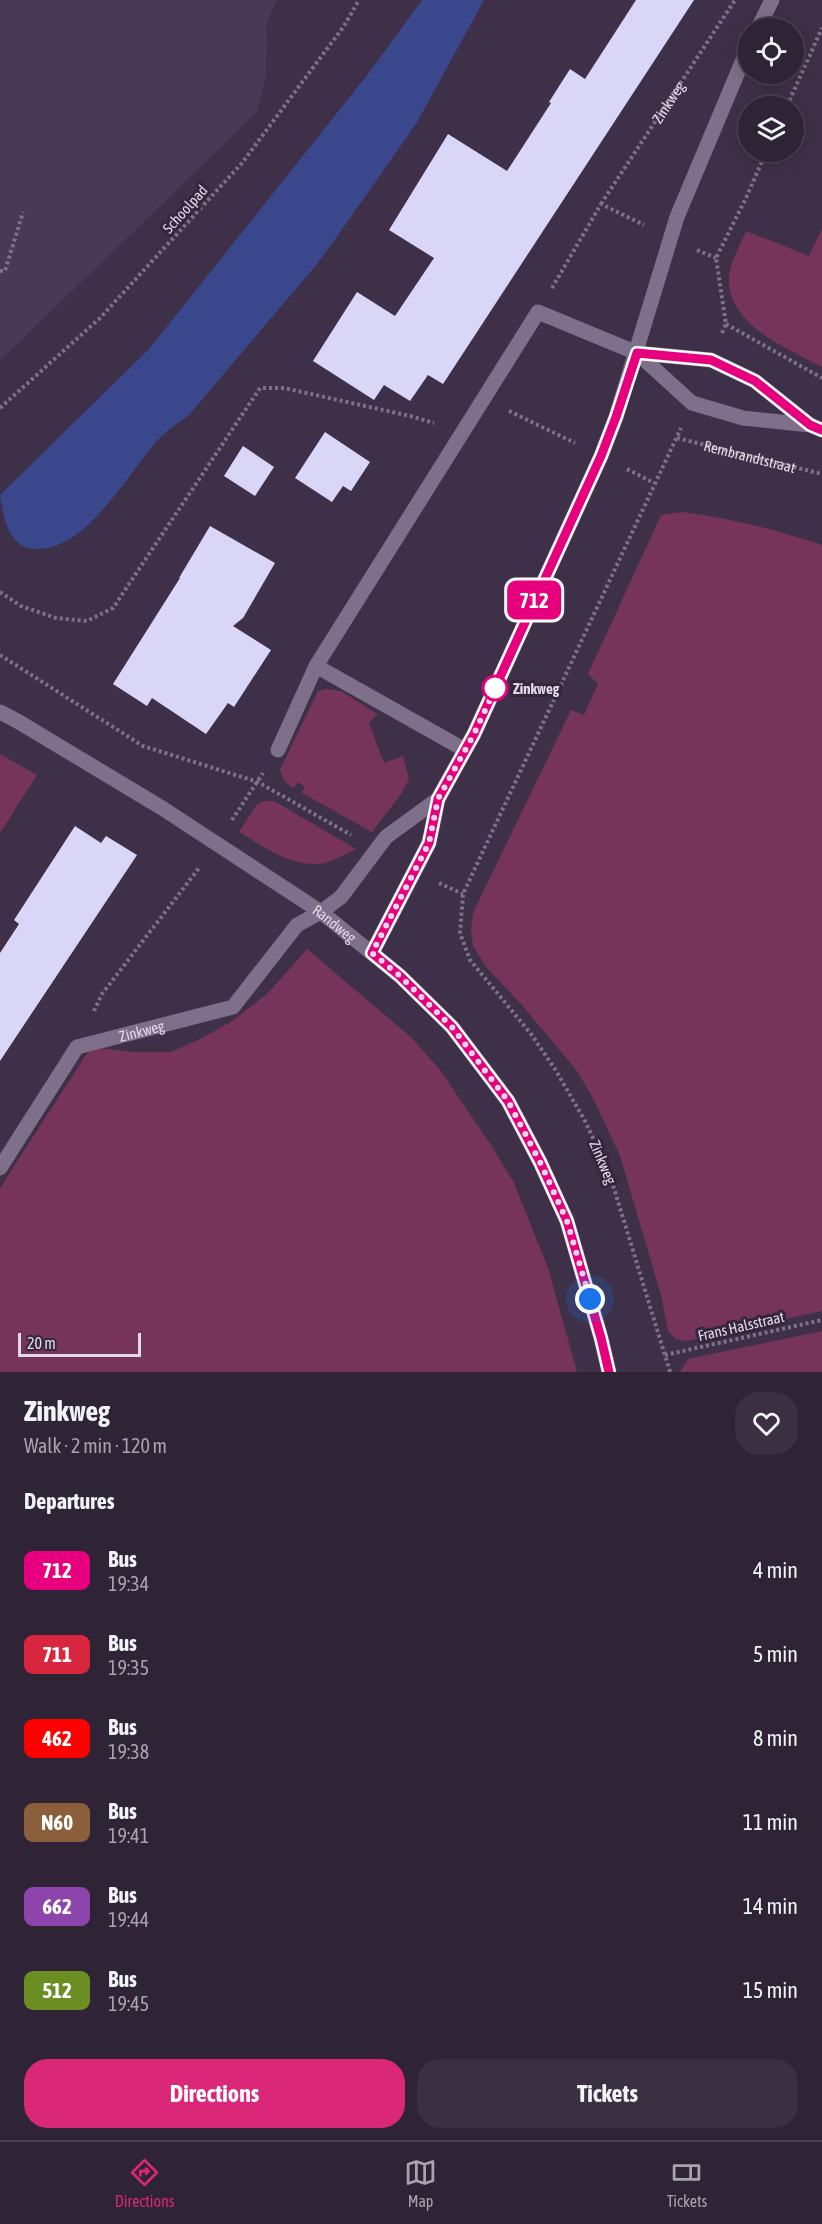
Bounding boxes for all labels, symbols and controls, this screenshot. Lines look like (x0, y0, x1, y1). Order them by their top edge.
map controls (738, 18, 804, 162)
button: locate (738, 18, 804, 84)
street label: Zinkweg (648, 78, 688, 126)
button: layers (738, 96, 804, 162)
street label: Schoolpad (159, 182, 211, 236)
street label: Rembrandtstraat (702, 436, 798, 476)
line badge: 712 (500, 580, 568, 620)
text: 712 (519, 588, 549, 612)
marker: Zinkweg (482, 675, 508, 701)
place label: Zinkweg (513, 680, 560, 697)
street label: Randweg (310, 901, 360, 946)
street label: Zinkweg (117, 1016, 167, 1044)
street label: Zinkweg (586, 1137, 620, 1187)
your location (575, 1284, 605, 1314)
street label: Frans Halsstraat (696, 1308, 786, 1344)
scale bar (18, 1330, 141, 1358)
text: 20 m (27, 1334, 56, 1352)
button: heart (735, 1392, 798, 1455)
text: Zinkweg (24, 1395, 110, 1427)
text: Walk · 2 min · 120 m (24, 1434, 167, 1457)
text: Departures (24, 1488, 114, 1514)
text: Bus (108, 1546, 137, 1572)
text: 4 min (753, 1557, 798, 1583)
text: 712 (42, 1558, 72, 1582)
text: 19:34 (108, 1572, 149, 1595)
text: Bus (108, 1630, 137, 1656)
text: 5 min (753, 1641, 798, 1667)
text: 711 (42, 1642, 72, 1666)
text: 19:35 (108, 1656, 149, 1679)
text: Bus (108, 1714, 137, 1740)
text: 8 min (753, 1725, 798, 1751)
text: 462 (42, 1726, 72, 1750)
text: 19:38 (108, 1740, 149, 1763)
text: Bus (108, 1798, 137, 1824)
text: 11 min (743, 1809, 798, 1835)
text: N60 (41, 1810, 73, 1834)
text: 19:41 (108, 1824, 149, 1847)
text: Bus (108, 1882, 137, 1908)
text: 14 min (743, 1893, 798, 1919)
text: 662 (42, 1894, 72, 1918)
text: 19:44 (108, 1908, 149, 1931)
text: Bus (108, 1966, 137, 1992)
text: 15 min (743, 1977, 798, 2003)
text: 512 (42, 1978, 72, 2002)
text: 19:45 (108, 1992, 149, 2015)
button: Directions (24, 2059, 405, 2128)
button: Tickets (417, 2059, 798, 2128)
tab: Directions (115, 2156, 174, 2210)
tab: Map (404, 2156, 437, 2210)
tab: Tickets (667, 2156, 707, 2210)

